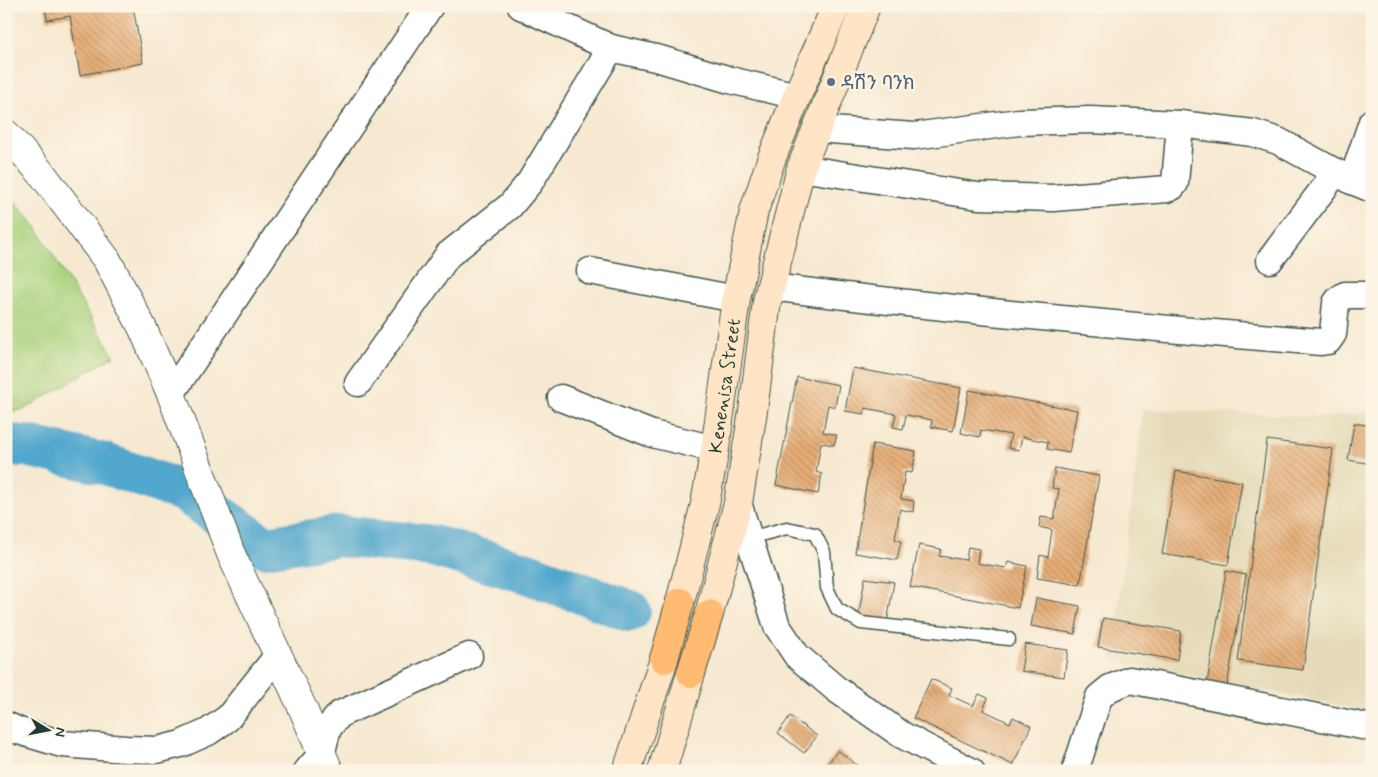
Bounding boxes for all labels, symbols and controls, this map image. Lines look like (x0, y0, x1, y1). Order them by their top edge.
place label: ዳሽን ባንክ (841, 71, 915, 96)
marker: ዳሽን ባንክ (825, 76, 837, 88)
street label: Kenenisa Street (704, 317, 747, 455)
north arrow (22, 704, 72, 754)
text: N (50, 726, 69, 738)

